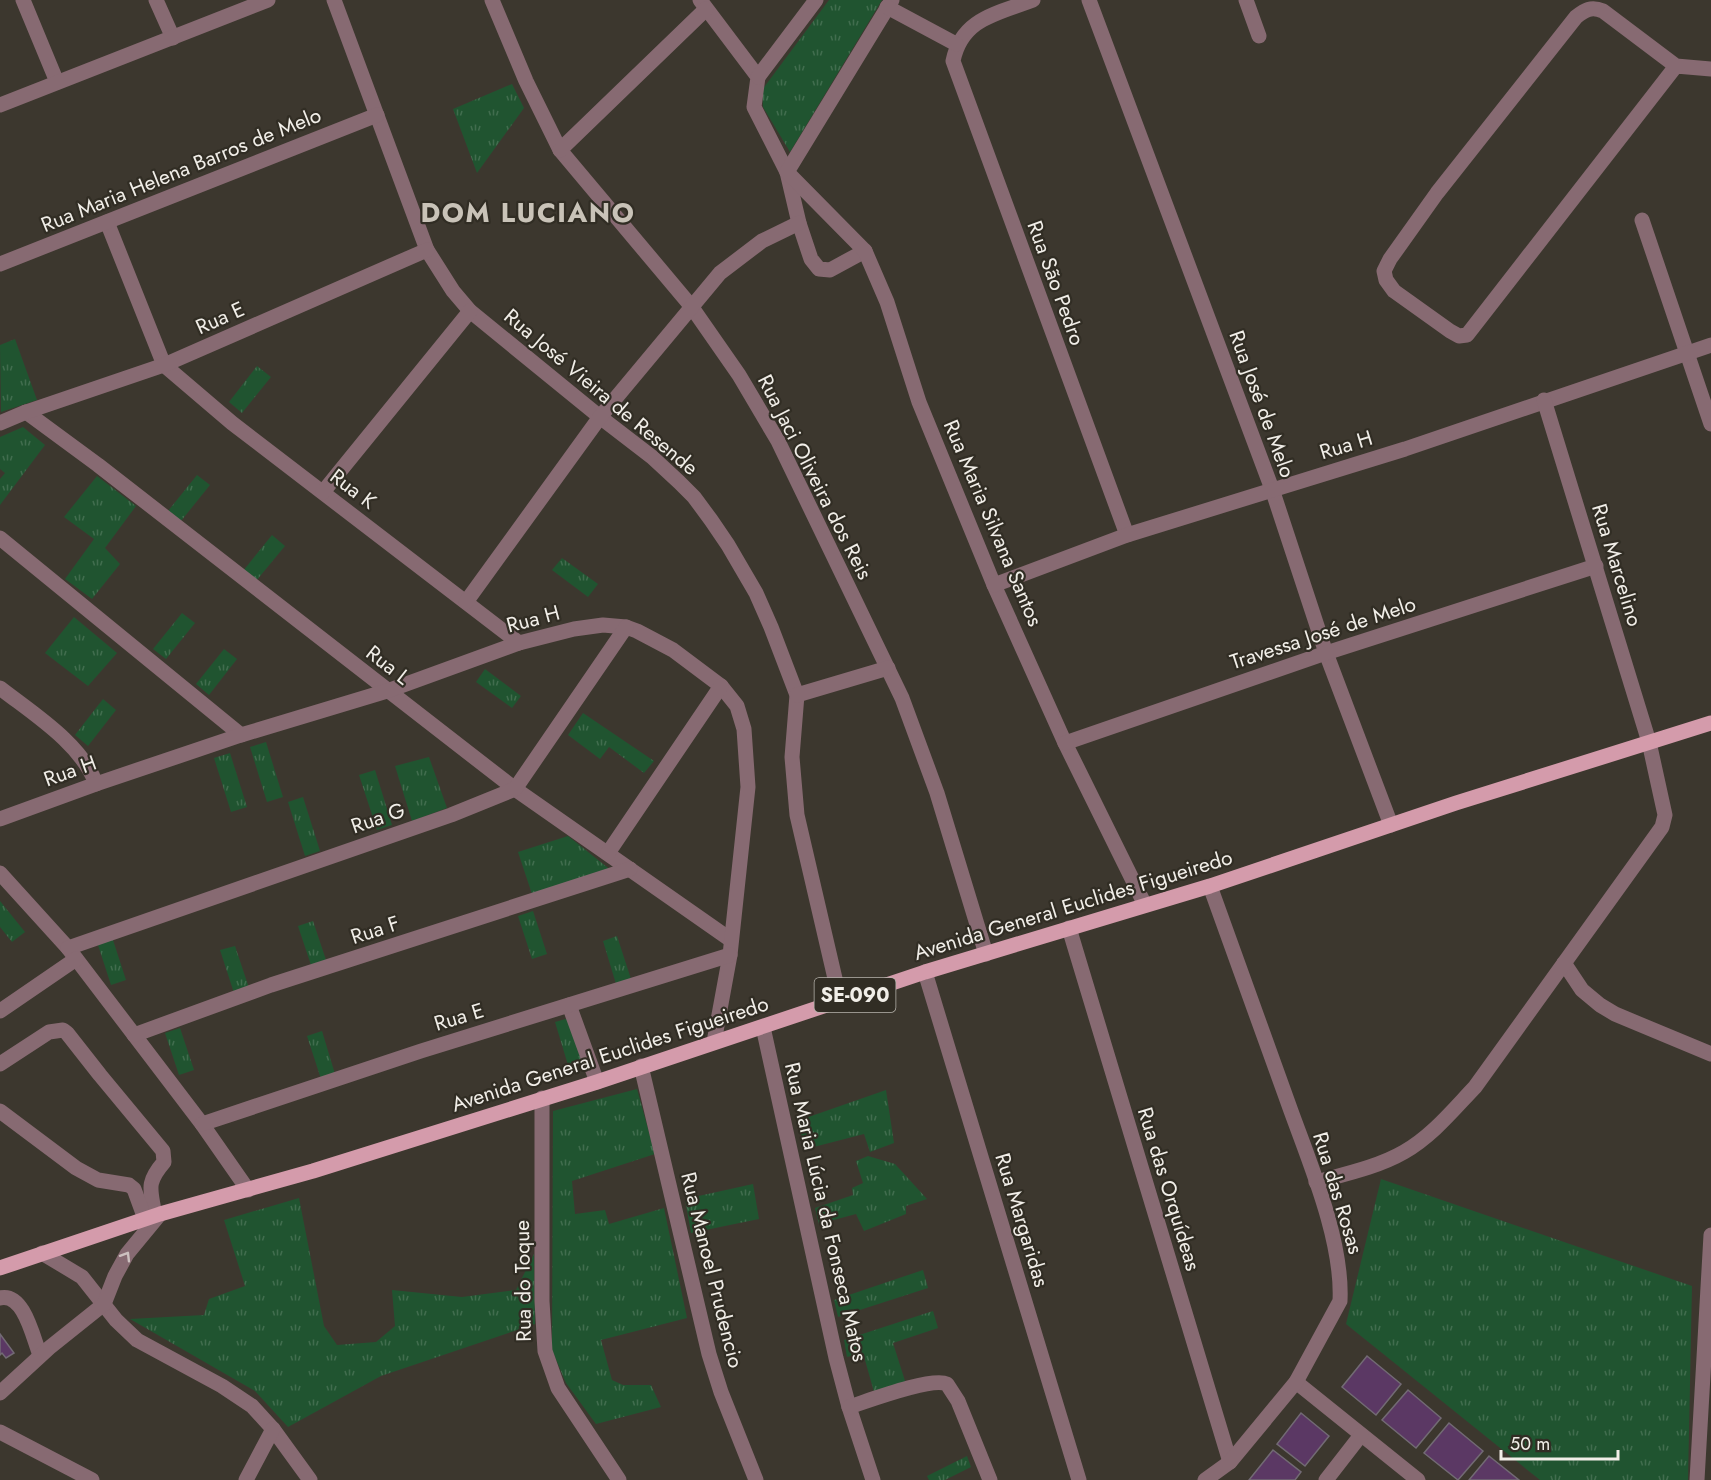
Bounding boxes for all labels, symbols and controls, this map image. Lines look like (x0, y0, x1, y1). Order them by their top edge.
street label: Rua Maria Helena Barros de Melo (36, 100, 326, 240)
district label: DOM LUCIANO (421, 193, 635, 232)
street label: Rua São Pedro (1020, 216, 1092, 350)
street label: Rua E (191, 294, 249, 342)
street label: Rua José Vieira de Resende (497, 302, 705, 482)
street label: Rua José de Melo (1221, 326, 1303, 482)
street label: Rua Jaci Oliveira dos Reis (750, 369, 880, 585)
street label: Rua Maria Silvana Santos (936, 415, 1050, 631)
street label: Rua H (1316, 423, 1376, 467)
street label: Rua K (324, 462, 383, 516)
street label: Rua Marcelino (1584, 500, 1650, 630)
street label: Travessa José de Melo (1226, 589, 1420, 677)
street label: Rua H (503, 597, 563, 641)
street label: Rua L (360, 638, 417, 692)
street label: Rua H (39, 748, 101, 794)
street label: Rua G (347, 795, 409, 841)
street label: Avenida General Euclides Figueiredo (910, 842, 1236, 968)
street label: Rua F (347, 908, 403, 952)
road number: SE-090 (814, 978, 896, 1012)
street label: Avenida General Euclides Figueiredo (448, 989, 772, 1119)
street label: Rua E (430, 995, 488, 1039)
street label: Rua Maria Lúcia da Fonseca Matos (777, 1059, 875, 1365)
street label: Rua das Orquídeas (1130, 1104, 1208, 1274)
street label: Rua das Rosas (1305, 1128, 1371, 1258)
street label: Rua Margaridas (987, 1149, 1057, 1291)
street label: Rua Manoel Prudencio (673, 1169, 751, 1371)
street label: Rua do Toque (507, 1220, 539, 1342)
one-way arrow (119, 1252, 131, 1262)
scale bar (1501, 1423, 1618, 1461)
text: 50 m (1510, 1431, 1550, 1457)

